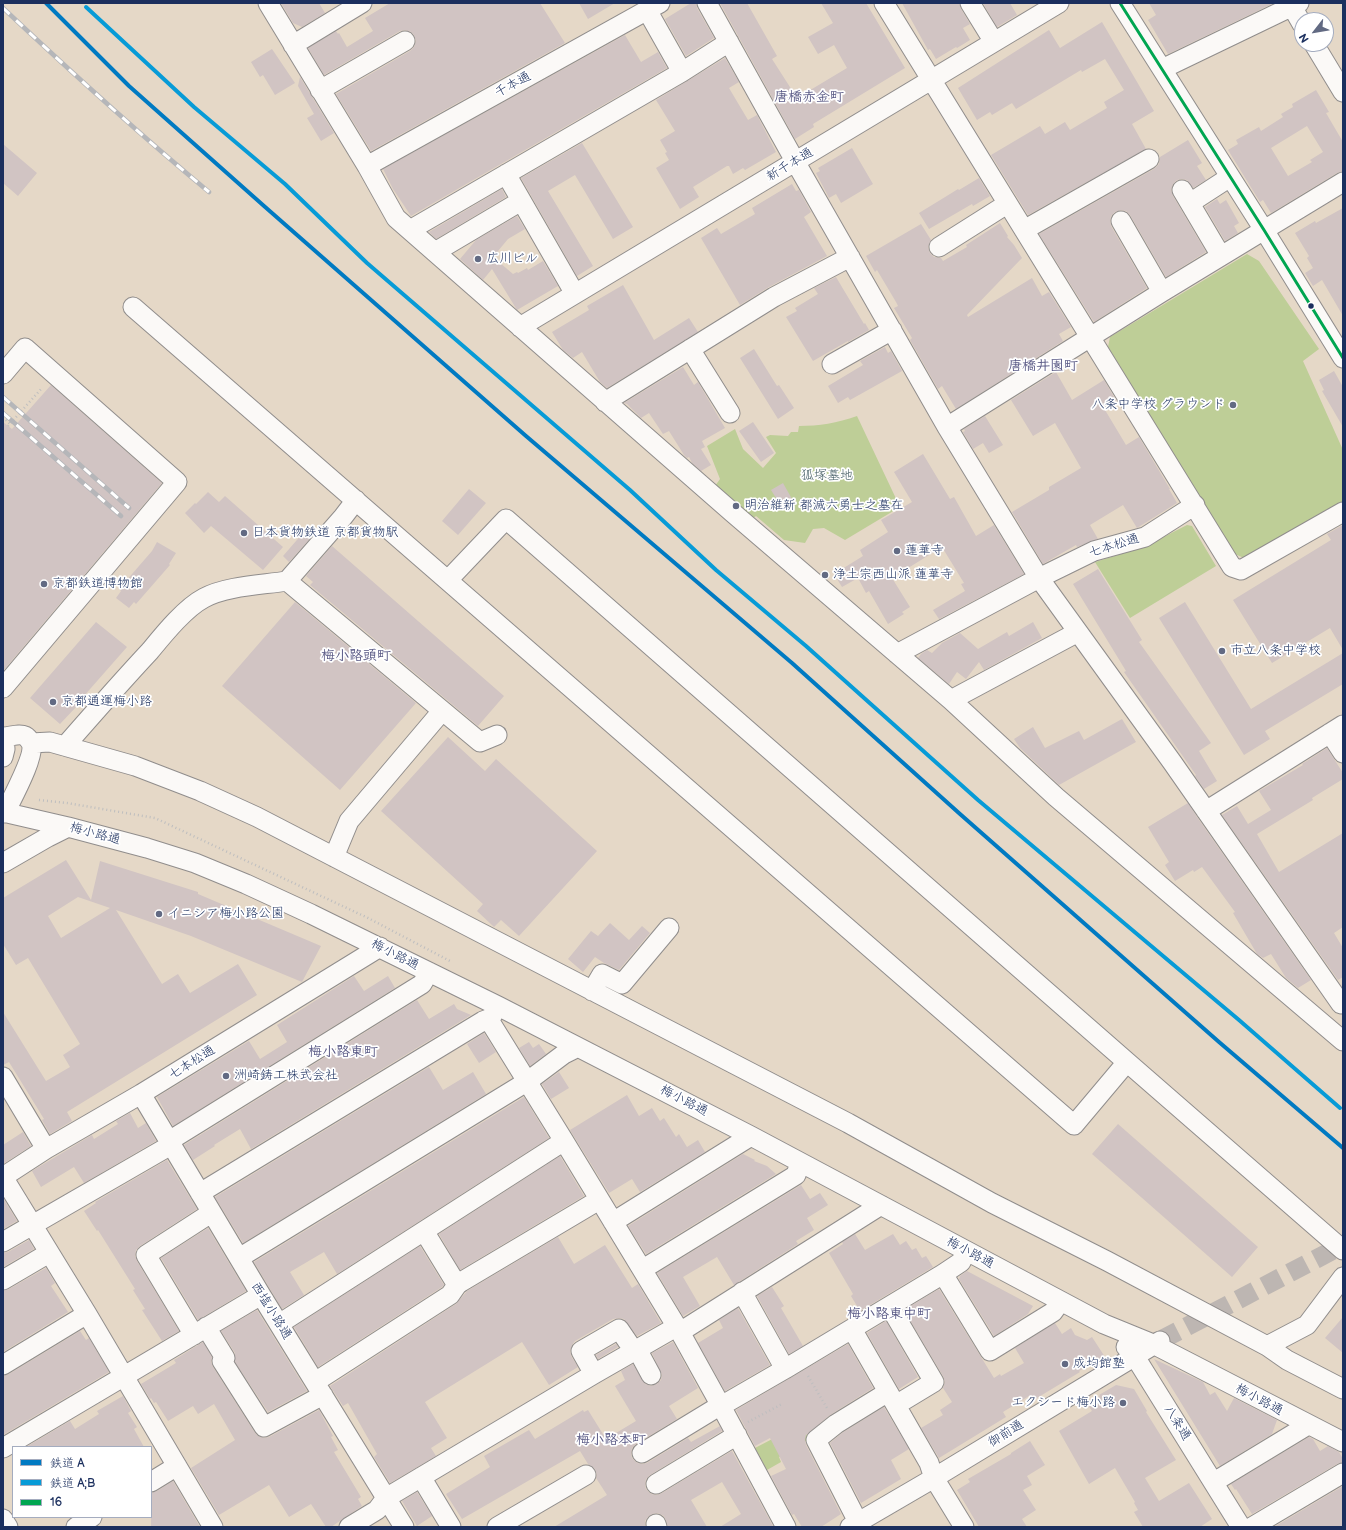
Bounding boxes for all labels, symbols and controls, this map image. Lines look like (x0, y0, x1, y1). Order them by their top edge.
north arrow (1294, 12, 1334, 52)
text: N (1296, 31, 1312, 45)
street label: 千本通 (492, 69, 534, 101)
district label: 唐橋赤金町 (774, 89, 844, 105)
street label: 新千本通 (764, 145, 816, 185)
place label: 広川ビル (486, 251, 538, 267)
marker: 広川ビル (473, 254, 483, 264)
unlabelled marker (1306, 301, 1316, 311)
district label: 唐橋井園町 (1008, 358, 1078, 374)
place label: 八条中学校 グラウンド (1091, 397, 1225, 413)
marker: 八条中学校 グラウンド (1228, 400, 1238, 410)
park label: 狐塚墓地 (801, 468, 853, 484)
place label: 明治維新 都滅六勇士之墓在 (744, 498, 904, 514)
marker: 明治維新 都滅六勇士之墓在 (731, 501, 741, 511)
place label: 日本貨物鉄道 京都貨物駅 (252, 525, 399, 541)
marker: 日本貨物鉄道 京都貨物駅 (239, 528, 249, 538)
street label: 七本松通 (1087, 531, 1141, 561)
place label: 蓮華寺 (905, 543, 944, 559)
marker: 蓮華寺 (892, 546, 902, 556)
place label: 浄土宗西山派 蓮華寺 (833, 567, 954, 583)
marker: 浄土宗西山派 蓮華寺 (820, 570, 830, 580)
place label: 京都鉄道博物館 (52, 576, 143, 592)
marker: 京都鉄道博物館 (39, 579, 49, 589)
place label: 市立八条中学校 (1230, 643, 1321, 659)
marker: 市立八条中学校 (1217, 646, 1227, 656)
district label: 梅小路頭町 (321, 648, 391, 664)
place label: 京都通運梅小路 (61, 694, 152, 710)
marker: 京都通運梅小路 (48, 697, 58, 707)
street label: 梅小路通 (68, 820, 122, 848)
place label: イニシア梅小路公園 (167, 906, 284, 922)
marker: イニシア梅小路公園 (154, 909, 164, 919)
street label: 梅小路通 (368, 936, 422, 974)
street label: 七本松通 (166, 1043, 218, 1083)
district label: 梅小路東町 (308, 1044, 378, 1060)
place label: 洲崎鋳工株式会社 (234, 1068, 338, 1084)
marker: 洲崎鋳工株式会社 (221, 1071, 231, 1081)
street label: 梅小路通 (657, 1082, 711, 1120)
street label: 梅小路通 (943, 1234, 997, 1272)
street label: 西塩小路通 (247, 1279, 295, 1343)
district label: 梅小路東中町 (847, 1306, 931, 1322)
place label: 成均館塾 (1073, 1356, 1125, 1372)
marker: 成均館塾 (1060, 1359, 1070, 1369)
street label: 梅小路通 (1232, 1381, 1286, 1419)
place label: エクシード梅小路 (1011, 1395, 1115, 1411)
marker: エクシード梅小路 (1118, 1398, 1128, 1408)
street label: 八条通 (1160, 1402, 1194, 1444)
street label: 御前通 (985, 1417, 1027, 1451)
district label: 梅小路本町 (576, 1432, 646, 1448)
legend (12, 1446, 152, 1518)
text: 鉄道 A (50, 1456, 85, 1471)
text: 鉄道 A;B (50, 1476, 95, 1491)
text: 16 (50, 1495, 62, 1510)

